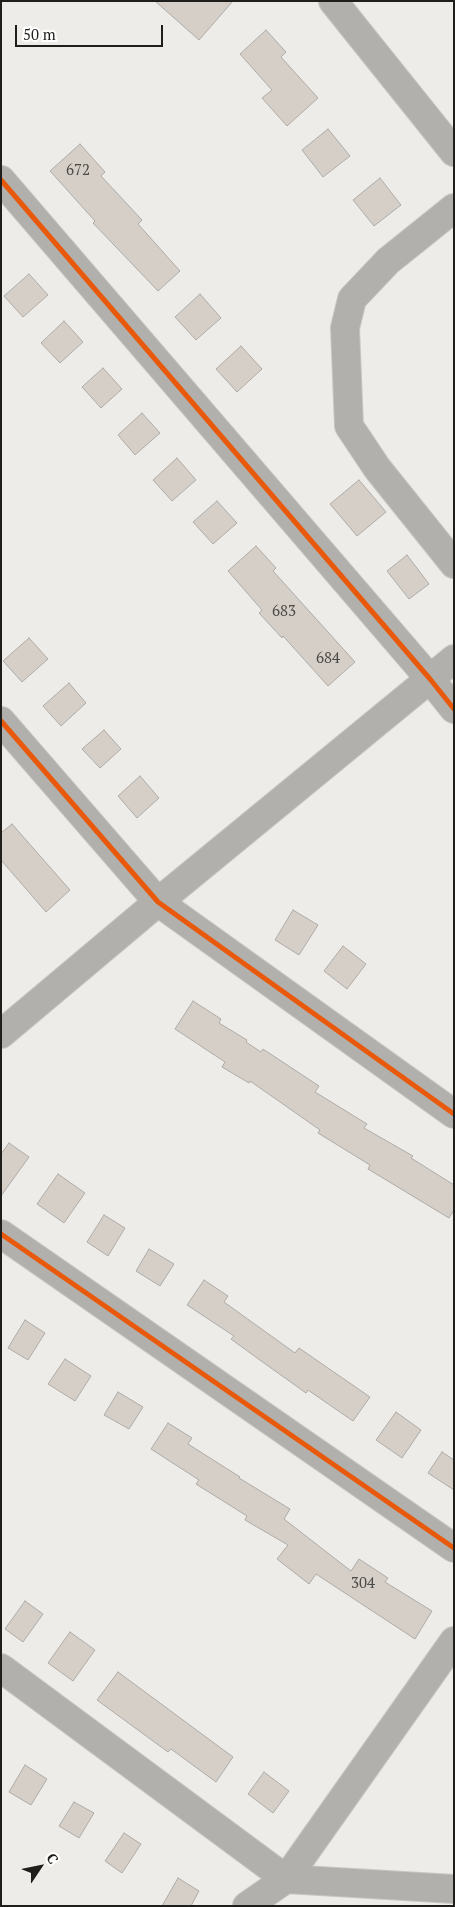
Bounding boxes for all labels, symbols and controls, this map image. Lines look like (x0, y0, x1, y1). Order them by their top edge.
scale bar (18, 15, 165, 47)
text: 50 m (23, 24, 56, 44)
house number: 672 (66, 162, 90, 180)
house number: 683 (272, 603, 296, 621)
house number: 684 (316, 650, 340, 668)
house number: 304 (351, 1575, 375, 1593)
north arrow (15, 1842, 65, 1892)
text: С (42, 1849, 63, 1867)

